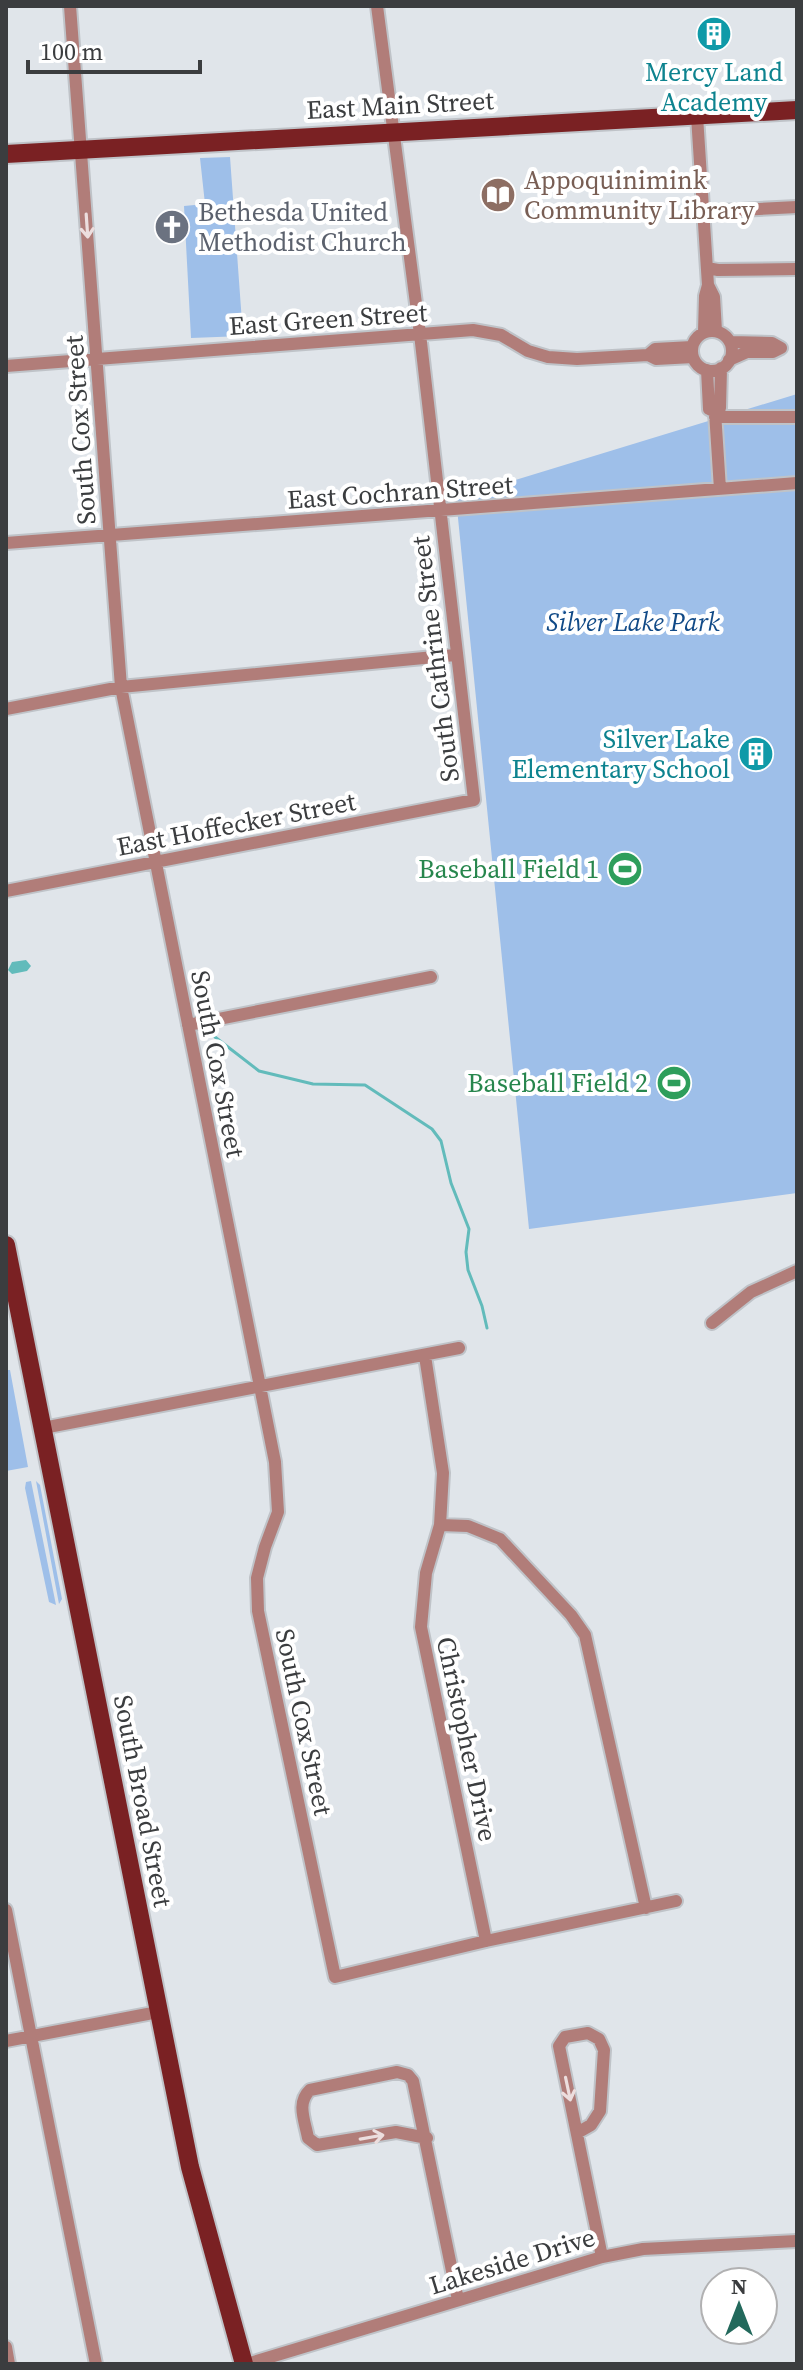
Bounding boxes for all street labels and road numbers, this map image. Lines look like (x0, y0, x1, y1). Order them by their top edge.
street label: East Main Street (305, 82, 495, 128)
street label: East Green Street (228, 294, 429, 344)
street label: South Cox Street (55, 334, 105, 526)
street label: East Cochran Street (286, 466, 515, 518)
street label: South Cathrine Street (402, 534, 468, 784)
street label: East Hoffecker Street (114, 783, 359, 865)
street label: South Cox Street (182, 967, 254, 1161)
street label: South Cox Street (267, 1625, 341, 1819)
street label: Christopher Drive (428, 1633, 506, 1845)
street label: South Broad Street (105, 1692, 181, 1911)
street label: Lakeside Drive (425, 2219, 599, 2303)

